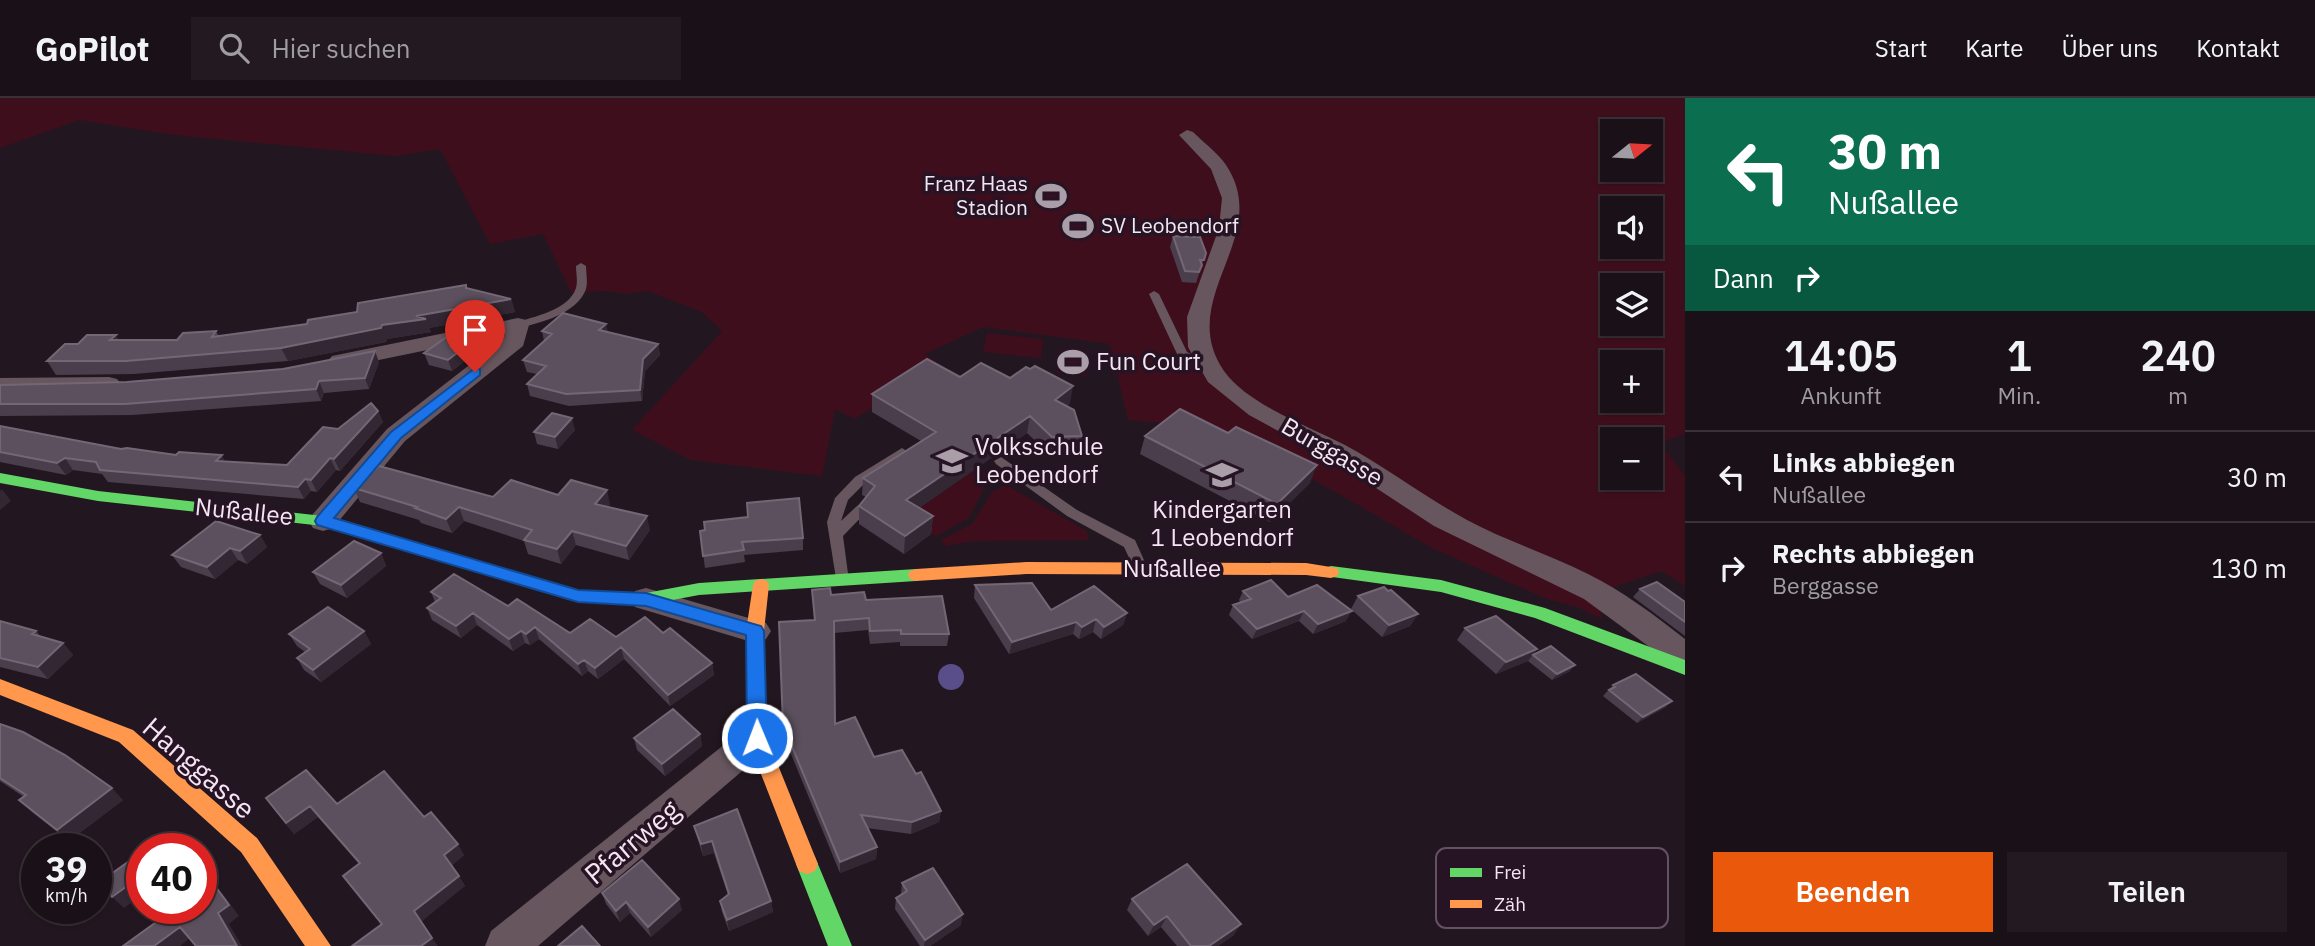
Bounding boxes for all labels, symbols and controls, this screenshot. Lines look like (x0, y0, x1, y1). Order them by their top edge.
search box (191, 17, 681, 80)
text: GoPilot (35, 27, 149, 70)
icon: search (215, 29, 253, 67)
text: Hier suchen (271, 31, 411, 65)
text: Start (1875, 32, 1927, 64)
text: Karte (1965, 32, 2023, 64)
text: Über uns (2061, 32, 2158, 64)
text: Kontakt (2196, 32, 2280, 64)
north arrow (1600, 119, 1662, 182)
map controls (1600, 119, 1663, 490)
text: 30 m (1828, 119, 1942, 182)
icon: left (1713, 126, 1804, 217)
place label: Franz Haas Stadion (924, 169, 1028, 221)
sports icon: Franz Haas Stadion (1034, 179, 1068, 213)
text: Nußallee (1828, 181, 1959, 223)
button: sound (1600, 196, 1663, 259)
sports icon: SV Leobendorf (1061, 209, 1095, 243)
place label: SV Leobendorf (1101, 211, 1239, 239)
icon: right (1788, 259, 1826, 297)
text: Dann (1713, 261, 1774, 295)
button: layers (1600, 273, 1663, 336)
pin (445, 300, 505, 372)
icon: arrive (456, 311, 494, 349)
text: 14:05 (1784, 328, 1898, 383)
text: 1 (2007, 328, 2032, 383)
text: 240 (2140, 328, 2216, 383)
sports icon: Fun Court (1056, 345, 1090, 379)
place label: Fun Court (1096, 345, 1201, 377)
button: + (1600, 350, 1663, 413)
text: Ankunft (1801, 380, 1882, 410)
text: Min. (1997, 380, 2041, 410)
text: m (2168, 380, 2188, 410)
street label: Burggasse (1276, 409, 1389, 493)
button: − (1600, 427, 1663, 490)
place label: Volksschule Leobendorf (975, 430, 1104, 490)
school or university icon: Volksschule Leobendorf (935, 444, 969, 478)
text: Links abbiegen (1772, 445, 1955, 479)
school or university icon: Kindergarten 1 Leobendorf (1205, 458, 1239, 492)
icon: left (1713, 458, 1751, 496)
text: 30 m (2227, 460, 2287, 494)
text: Nußallee (1772, 479, 1866, 509)
street label: Nußallee (194, 490, 295, 532)
place label: Kindergarten 1 Leobendorf (1150, 493, 1294, 553)
text: Rechts abbiegen (1772, 536, 1975, 570)
icon: right (1713, 549, 1751, 587)
text: 130 m (2211, 551, 2287, 585)
street label: Nußallee (1123, 552, 1221, 584)
text: Berggasse (1772, 570, 1879, 600)
position arrow (720, 701, 794, 775)
street label: Hanggasse (135, 709, 263, 827)
street label: Pfarrweg (576, 791, 687, 892)
speed limit sign: 40 (126, 833, 217, 924)
text: 39 (45, 846, 88, 892)
legend (1436, 848, 1668, 928)
button: Beenden (1713, 852, 1993, 932)
button: Teilen (2007, 852, 2287, 932)
text: Frei (1494, 860, 1526, 884)
text: km/h (45, 884, 88, 907)
text: Zäh (1494, 892, 1526, 916)

